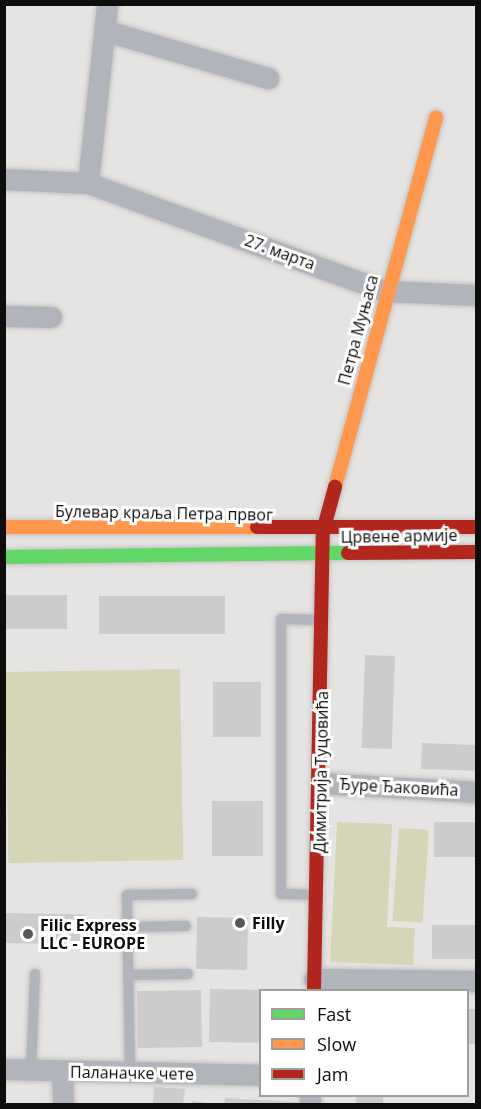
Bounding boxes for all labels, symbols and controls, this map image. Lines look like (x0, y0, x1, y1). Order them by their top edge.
street label: 27. марта (242, 230, 318, 274)
street label: Петра Муњаса (334, 273, 382, 387)
street label: Булевар краља Петра првог (55, 502, 273, 524)
street label: Црвене армије (341, 525, 457, 547)
street label: Димитрија Туцовића (310, 691, 332, 853)
street label: Ђуре Ђаковића (339, 774, 459, 800)
place label: Filly (252, 913, 285, 933)
place label: Filic Express LLC - EUROPE (40, 915, 145, 953)
marker: Filly (233, 916, 247, 930)
marker: Filic Express LLC - EUROPE (21, 927, 35, 941)
legend (259, 989, 469, 1097)
text: Fast (317, 1002, 351, 1026)
text: Slow (317, 1032, 356, 1056)
street label: Паланачке чете (70, 1062, 194, 1084)
text: Jam (317, 1062, 349, 1086)

